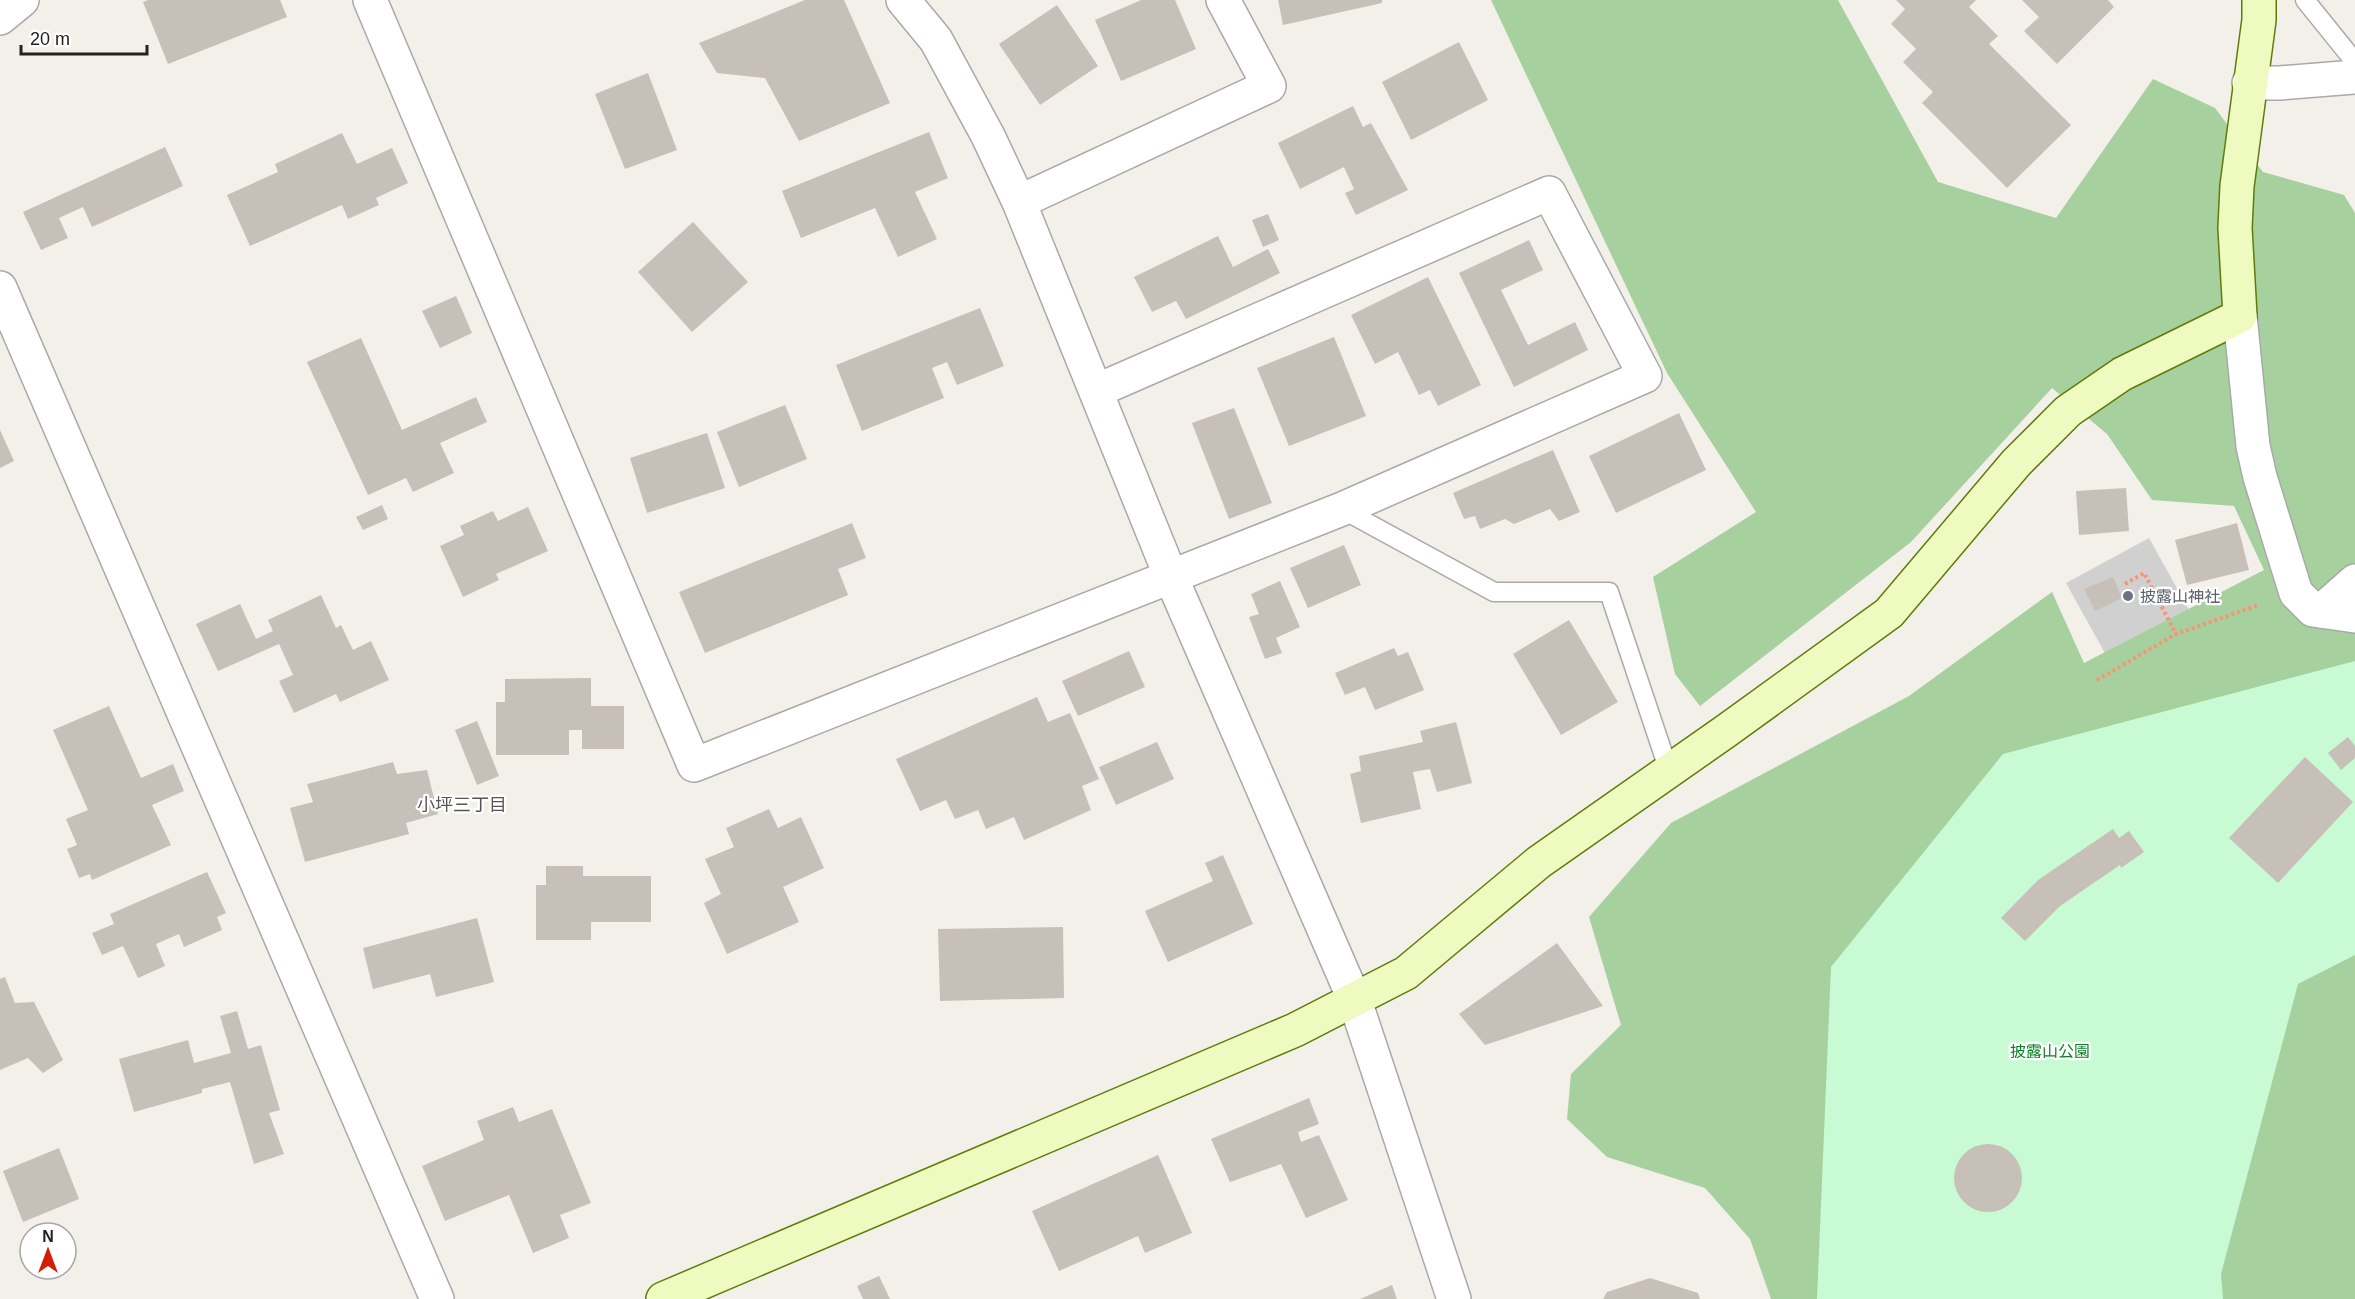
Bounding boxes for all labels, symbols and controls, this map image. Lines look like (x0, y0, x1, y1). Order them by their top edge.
scale bar (21, 18, 147, 56)
text: 20 m (30, 29, 70, 49)
place label: 披露山神社 (2140, 588, 2220, 605)
marker: 披露山神社 (2121, 589, 2135, 603)
district label: 小坪三丁目 (417, 795, 507, 815)
park label: 披露山公園 (2010, 1043, 2090, 1060)
north arrow (18, 1221, 78, 1281)
text: N (42, 1228, 54, 1245)

